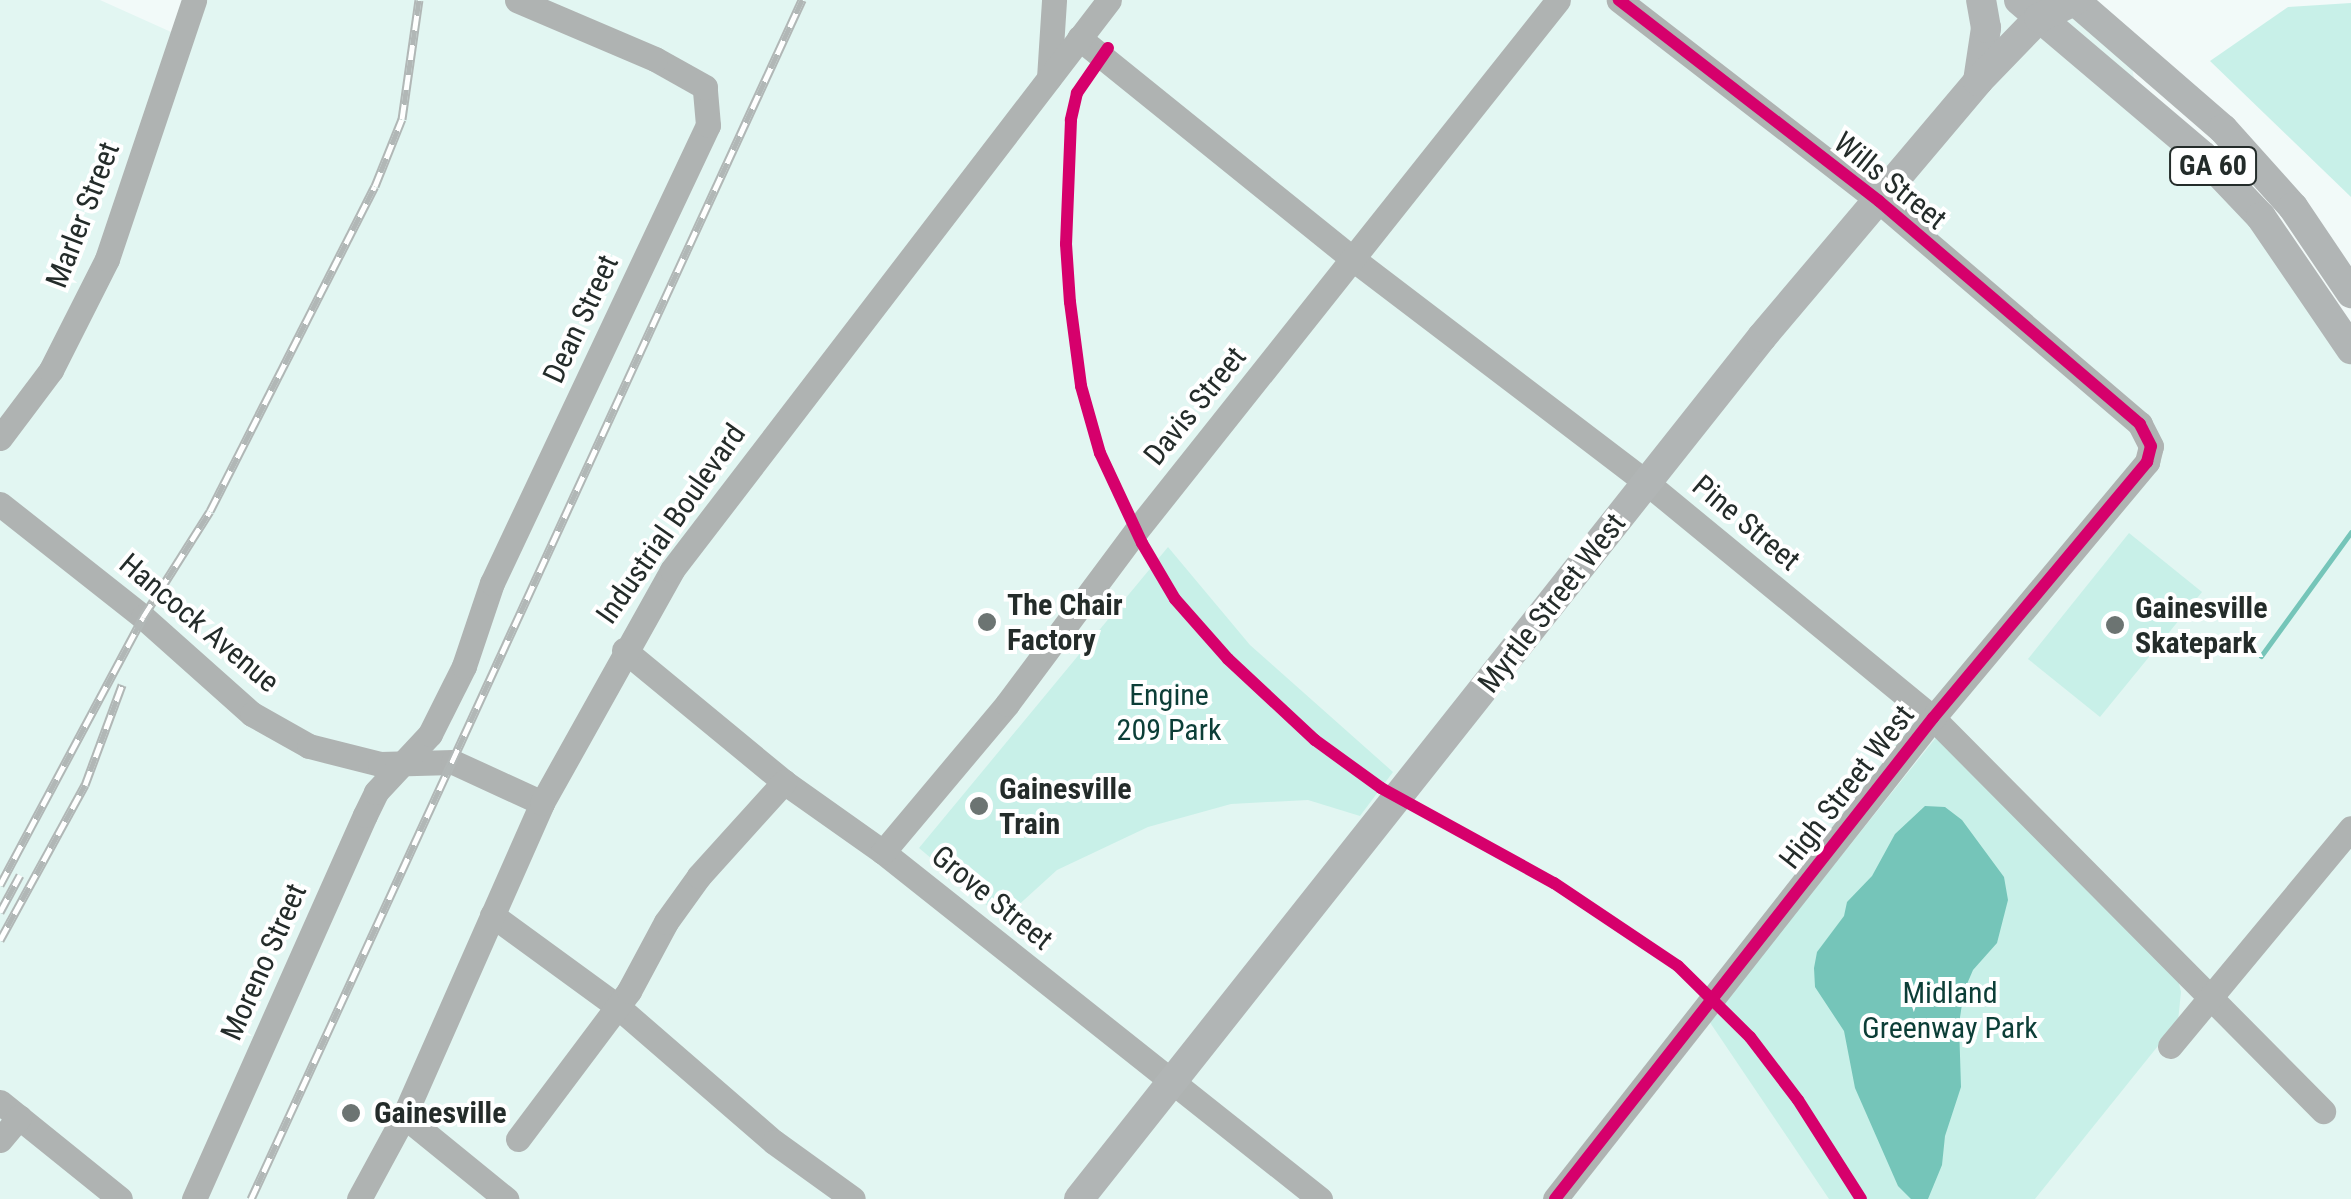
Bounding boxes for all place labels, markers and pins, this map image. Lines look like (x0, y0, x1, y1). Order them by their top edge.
place label: The Chair Factory (1007, 587, 1123, 658)
place label: Gainesville Skatepark (2135, 590, 2267, 660)
marker: The Chair Factory (976, 611, 998, 633)
marker: Gainesville Skatepark (2104, 614, 2126, 636)
place label: Gainesville Train (999, 771, 1131, 842)
marker: Gainesville Train (968, 795, 990, 817)
place label: Gainesville (374, 1095, 506, 1131)
marker: Gainesville (338, 1100, 364, 1126)

